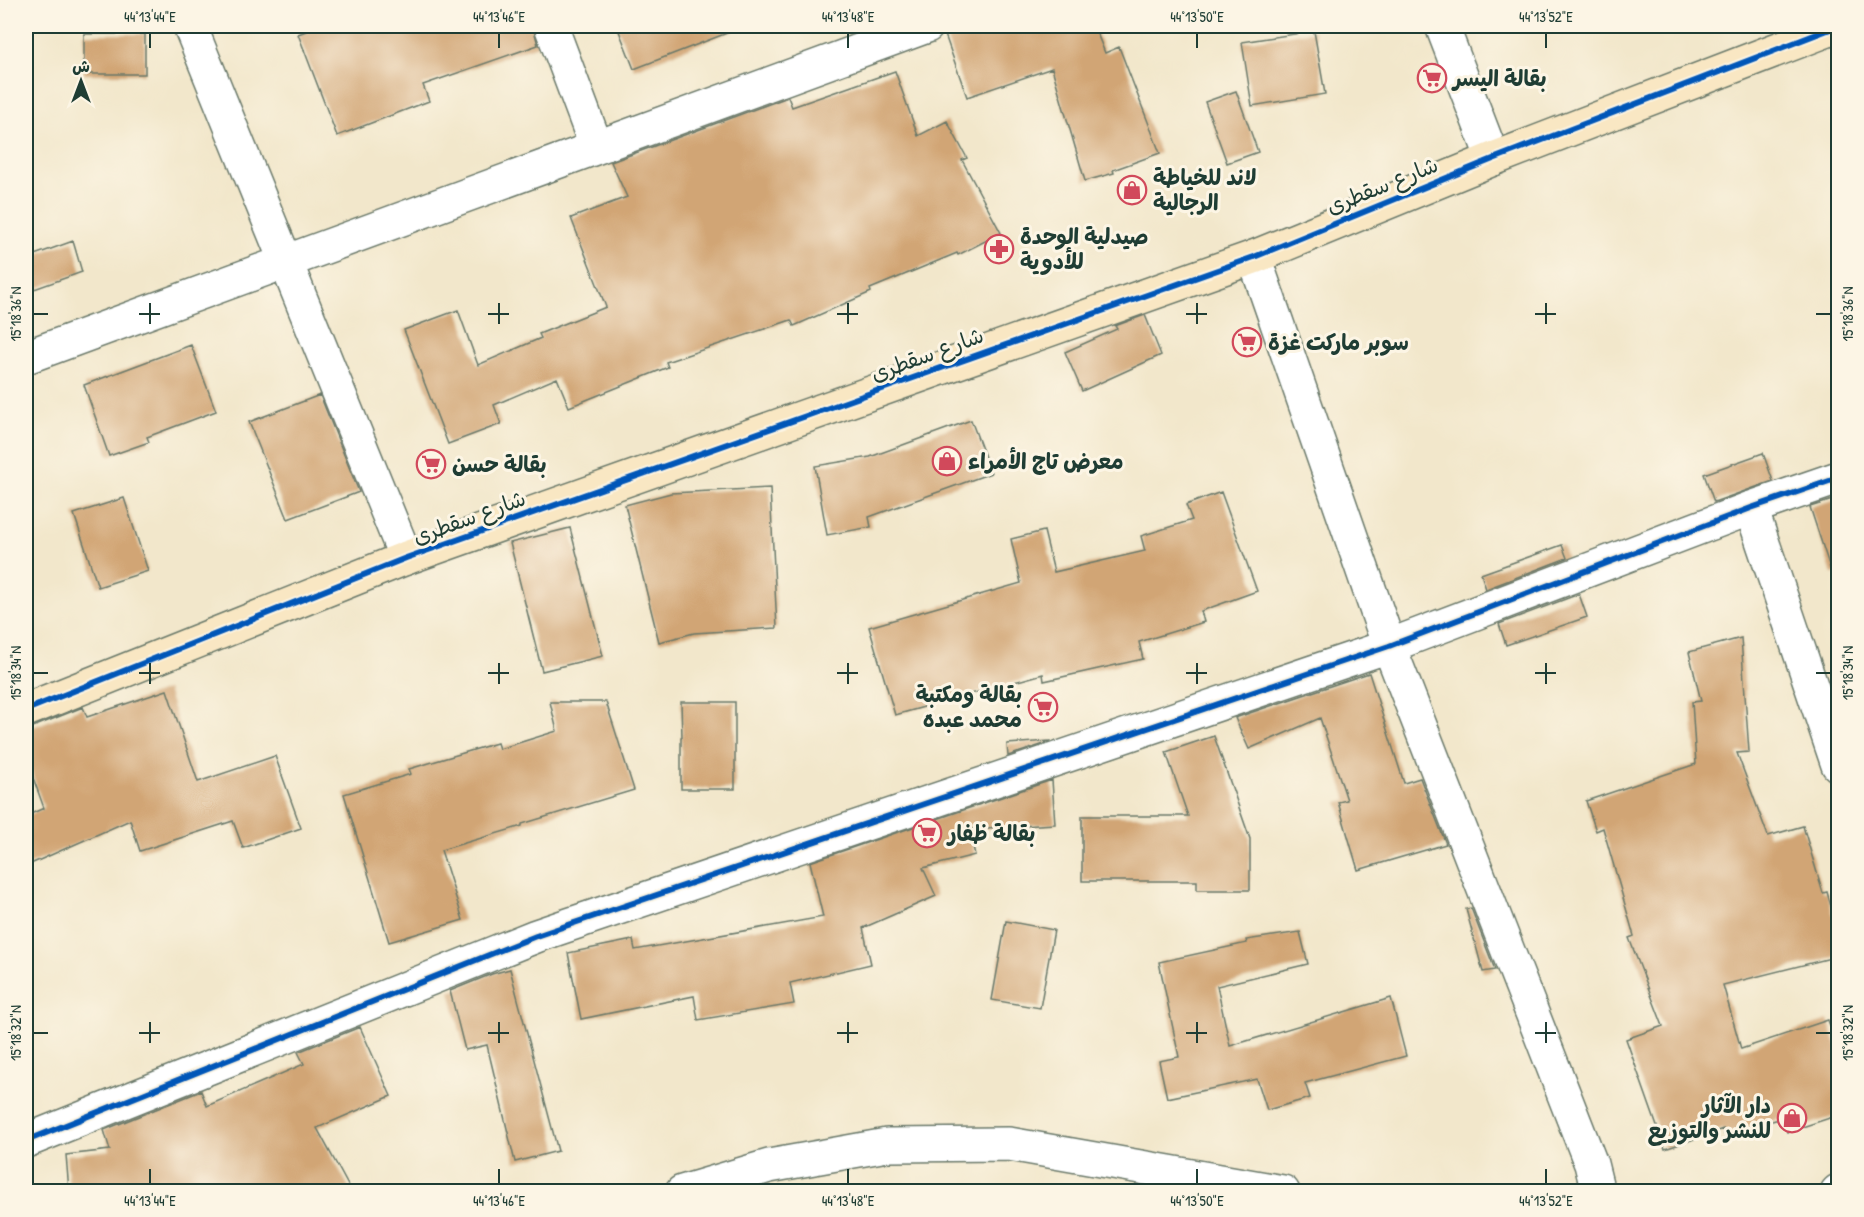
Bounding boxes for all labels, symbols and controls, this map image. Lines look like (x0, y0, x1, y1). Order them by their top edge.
text: 44°13'44"E (124, 6, 176, 27)
text: 44°13'46"E (473, 6, 525, 27)
text: 44°13'48"E (822, 6, 875, 27)
text: 44°13'50"E (1170, 6, 1224, 27)
text: 44°13'52"E (1519, 6, 1573, 27)
north arrow (51, 51, 111, 111)
text: ش (72, 55, 90, 77)
supermarket icon: بقالة اليسر (1416, 62, 1448, 94)
place label: بقالة اليسر (1451, 63, 1547, 93)
street label: شارع سقطرى (1322, 149, 1443, 222)
place label: لاند للخياطة الرجالية (1153, 162, 1257, 217)
shop icon: لاند للخياطة الرجالية (1116, 174, 1148, 206)
place label: صيدلية الوحدة للأدوية (1020, 221, 1149, 276)
pharmacy icon: صيدلية الوحدة للأدوية (983, 233, 1015, 265)
text: 15°18'36"N (5, 287, 26, 341)
text: 15°18'36"N (1837, 287, 1858, 341)
street label: شارع سقطرى (866, 320, 988, 389)
supermarket icon: سوبر ماركت غزة (1231, 326, 1263, 358)
place label: سوبر ماركت غزة (1268, 327, 1409, 357)
shop icon: معرض تاج الأمراء (931, 445, 963, 477)
place label: معرض تاج الأمراء (968, 446, 1124, 476)
supermarket icon: بقالة حسن (415, 448, 447, 480)
place label: بقالة حسن (452, 449, 547, 479)
street label: شارع سقطرى (408, 483, 530, 552)
text: 15°18'34"N (5, 646, 26, 700)
text: 15°18'34"N (1837, 646, 1858, 700)
place label: بقالة ومكتبة محمد عبده (916, 679, 1022, 734)
supermarket icon: بقالة ومكتبة محمد عبده (1027, 691, 1059, 723)
supermarket icon: بقالة ظفار (911, 817, 943, 849)
place label: بقالة ظفار (946, 818, 1035, 848)
text: 15°18'32"N (5, 1005, 26, 1061)
text: 15°18'32"N (1837, 1005, 1858, 1061)
place label: دار الآثار للنشر والتوزيع (1647, 1090, 1771, 1146)
shop icon: دار الآثار للنشر والتوزيع (1776, 1102, 1808, 1134)
text: 44°13'44"E (124, 1190, 176, 1211)
text: 44°13'46"E (473, 1190, 525, 1211)
text: 44°13'48"E (822, 1190, 875, 1211)
text: 44°13'50"E (1170, 1190, 1224, 1211)
text: 44°13'52"E (1519, 1190, 1573, 1211)

